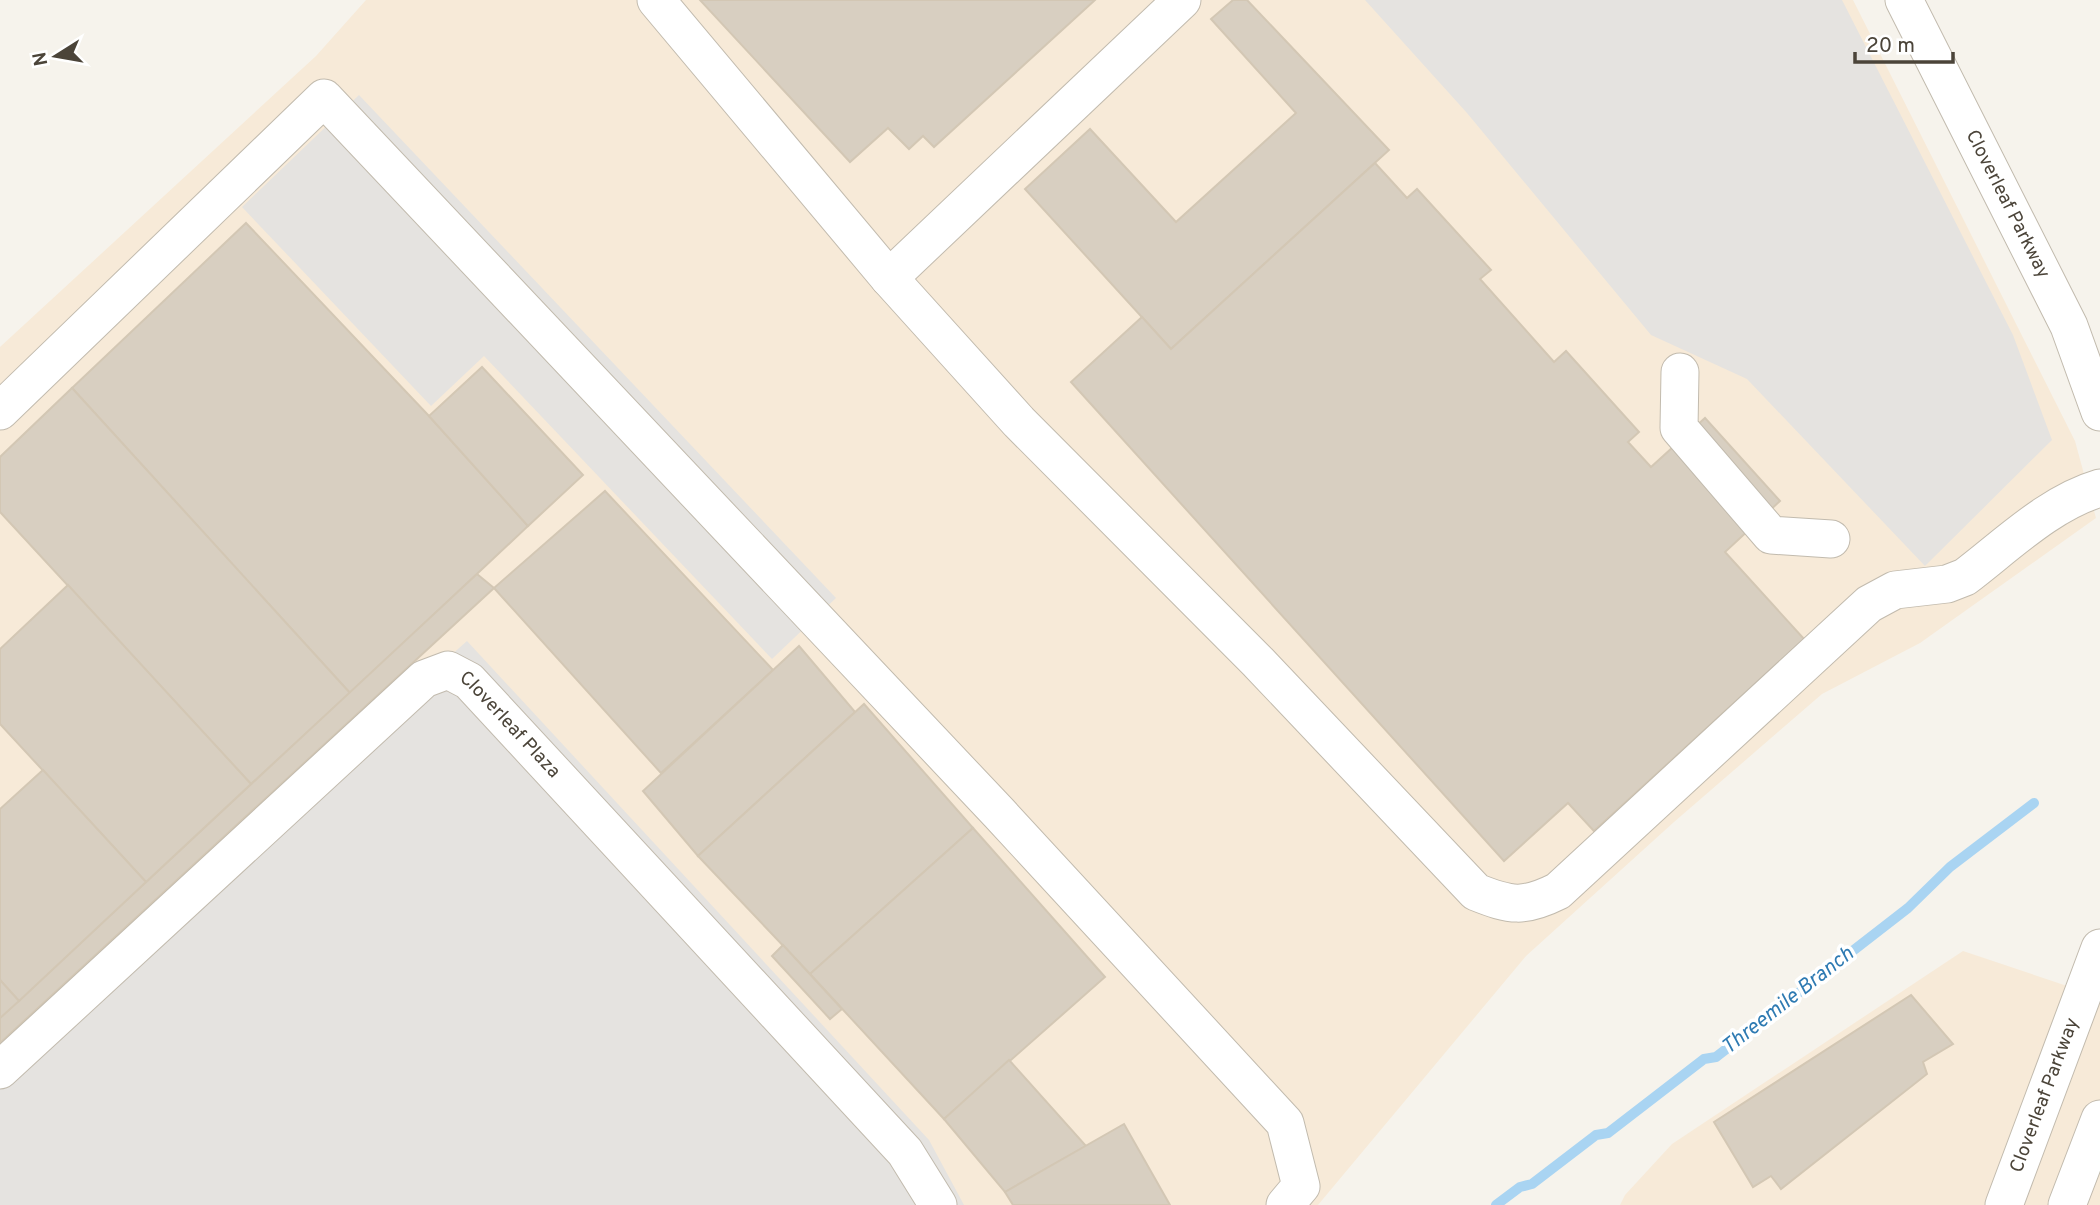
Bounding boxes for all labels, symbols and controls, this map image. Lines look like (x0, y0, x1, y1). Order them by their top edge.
north arrow (21, 21, 91, 91)
scale bar (1855, 21, 1953, 65)
text: 20 m (1866, 33, 1915, 60)
text: N (28, 50, 54, 68)
street label: Cloverleaf Parkway (1960, 126, 2055, 283)
street label: Cloverleaf Plaza (456, 666, 565, 784)
water label: Threemile Branch (1716, 941, 1860, 1061)
street label: Cloverleaf Parkway (2005, 1015, 2085, 1176)

